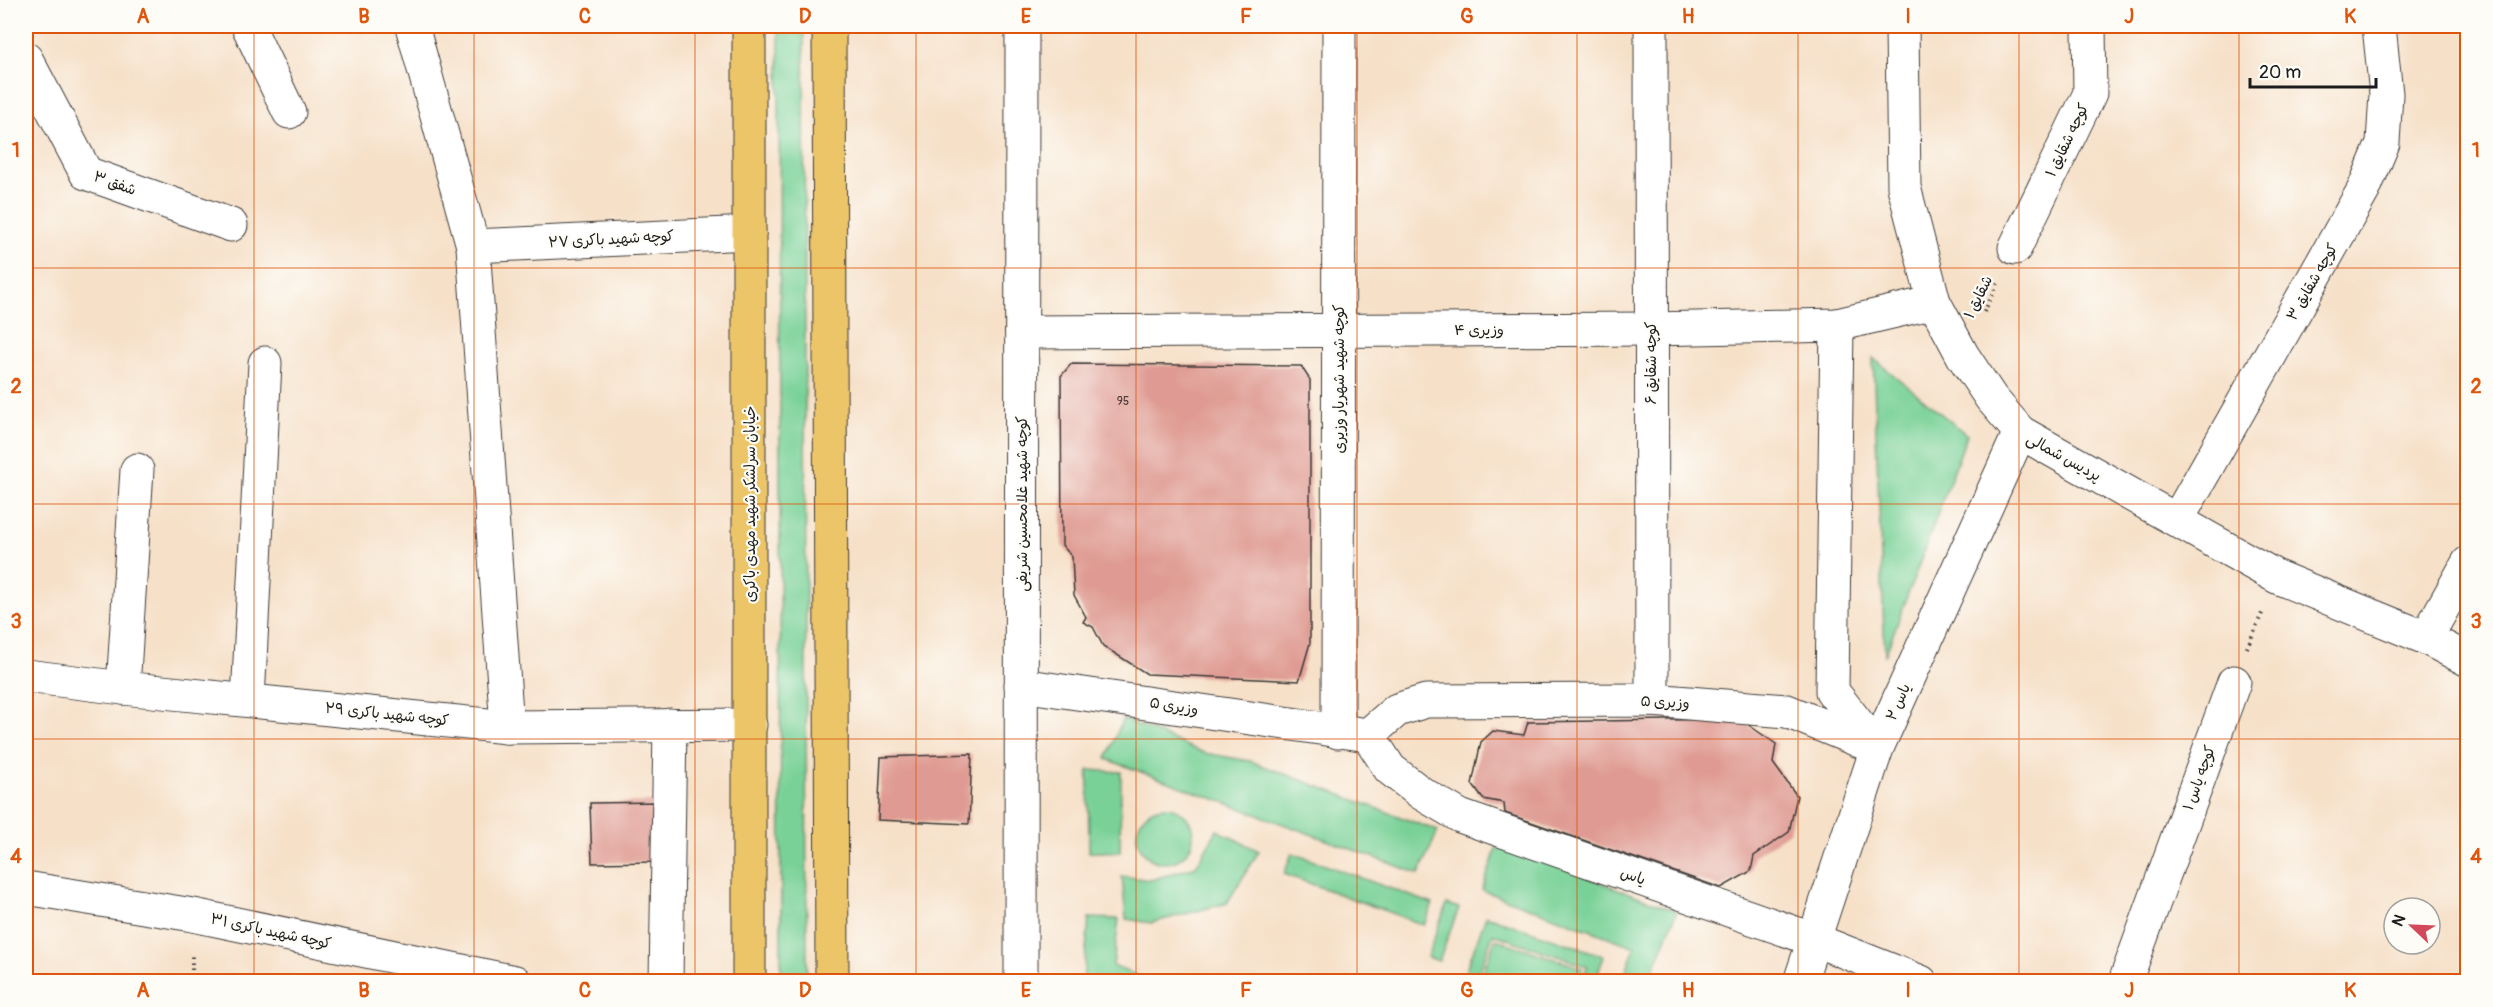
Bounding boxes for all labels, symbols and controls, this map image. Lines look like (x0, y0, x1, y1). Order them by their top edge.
text: A (137, 4, 150, 29)
text: B (358, 4, 370, 29)
text: C (579, 4, 591, 29)
text: D (799, 4, 812, 29)
text: E (1021, 4, 1032, 29)
text: F (1240, 4, 1252, 29)
text: G (1460, 4, 1474, 29)
text: H (1682, 4, 1695, 29)
text: I (1905, 4, 1911, 29)
text: J (2124, 4, 2134, 29)
text: K (2344, 4, 2356, 29)
scale bar (2250, 51, 2376, 89)
text: 20 m (2259, 61, 2301, 84)
street label: کوچه شقایق ۱ (2041, 100, 2093, 180)
text: 1 (12, 138, 20, 163)
text: 1 (2472, 138, 2480, 163)
street label: شفق ۳ (91, 167, 139, 200)
street label: کوچه شهید باکری ۲۷ (548, 227, 674, 252)
street label: کوچه شقایق ۳ (2283, 240, 2342, 324)
street label: شقایق ۱ (1960, 273, 1997, 322)
street label: کوچه شهید شهریار وزیری (1330, 304, 1349, 454)
street label: وزیری ۴ (1454, 321, 1504, 340)
street label: کوچه شقایق ۶ (1642, 321, 1661, 405)
text: 2 (10, 374, 22, 399)
text: 2 (2470, 374, 2482, 399)
house number: 95 (1117, 394, 1129, 409)
street label: خیابان سرلشکر شهید مهدی باکری (741, 406, 760, 602)
street label: کوچه شهید غلامحسین شریفی (1013, 416, 1032, 592)
street label: پردیس شمالی (2023, 429, 2104, 486)
text: 3 (10, 609, 22, 634)
text: 3 (2470, 609, 2482, 634)
street label: یاس ۲ (1882, 681, 1915, 724)
street label: وزیری ۵ (1640, 692, 1690, 713)
street label: وزیری ۵ (1148, 693, 1200, 720)
street label: کوچه شهید باکری ۲۹ (324, 699, 450, 730)
street label: کوچه یاس ۱ (2179, 743, 2220, 813)
text: 4 (10, 844, 22, 869)
text: 4 (2470, 844, 2482, 869)
street label: یاس (1618, 863, 1648, 890)
north arrow (2382, 896, 2442, 956)
street label: کوچه شهید باکری ۳۱ (209, 909, 333, 954)
text: N (2388, 911, 2411, 929)
text: A (137, 978, 150, 1003)
text: B (358, 978, 370, 1003)
text: C (579, 978, 591, 1003)
text: D (799, 978, 812, 1003)
text: E (1021, 978, 1032, 1003)
text: F (1240, 978, 1252, 1003)
text: G (1460, 978, 1474, 1003)
text: H (1682, 978, 1695, 1003)
text: I (1905, 978, 1911, 1003)
text: J (2124, 978, 2134, 1003)
text: K (2344, 978, 2356, 1003)

